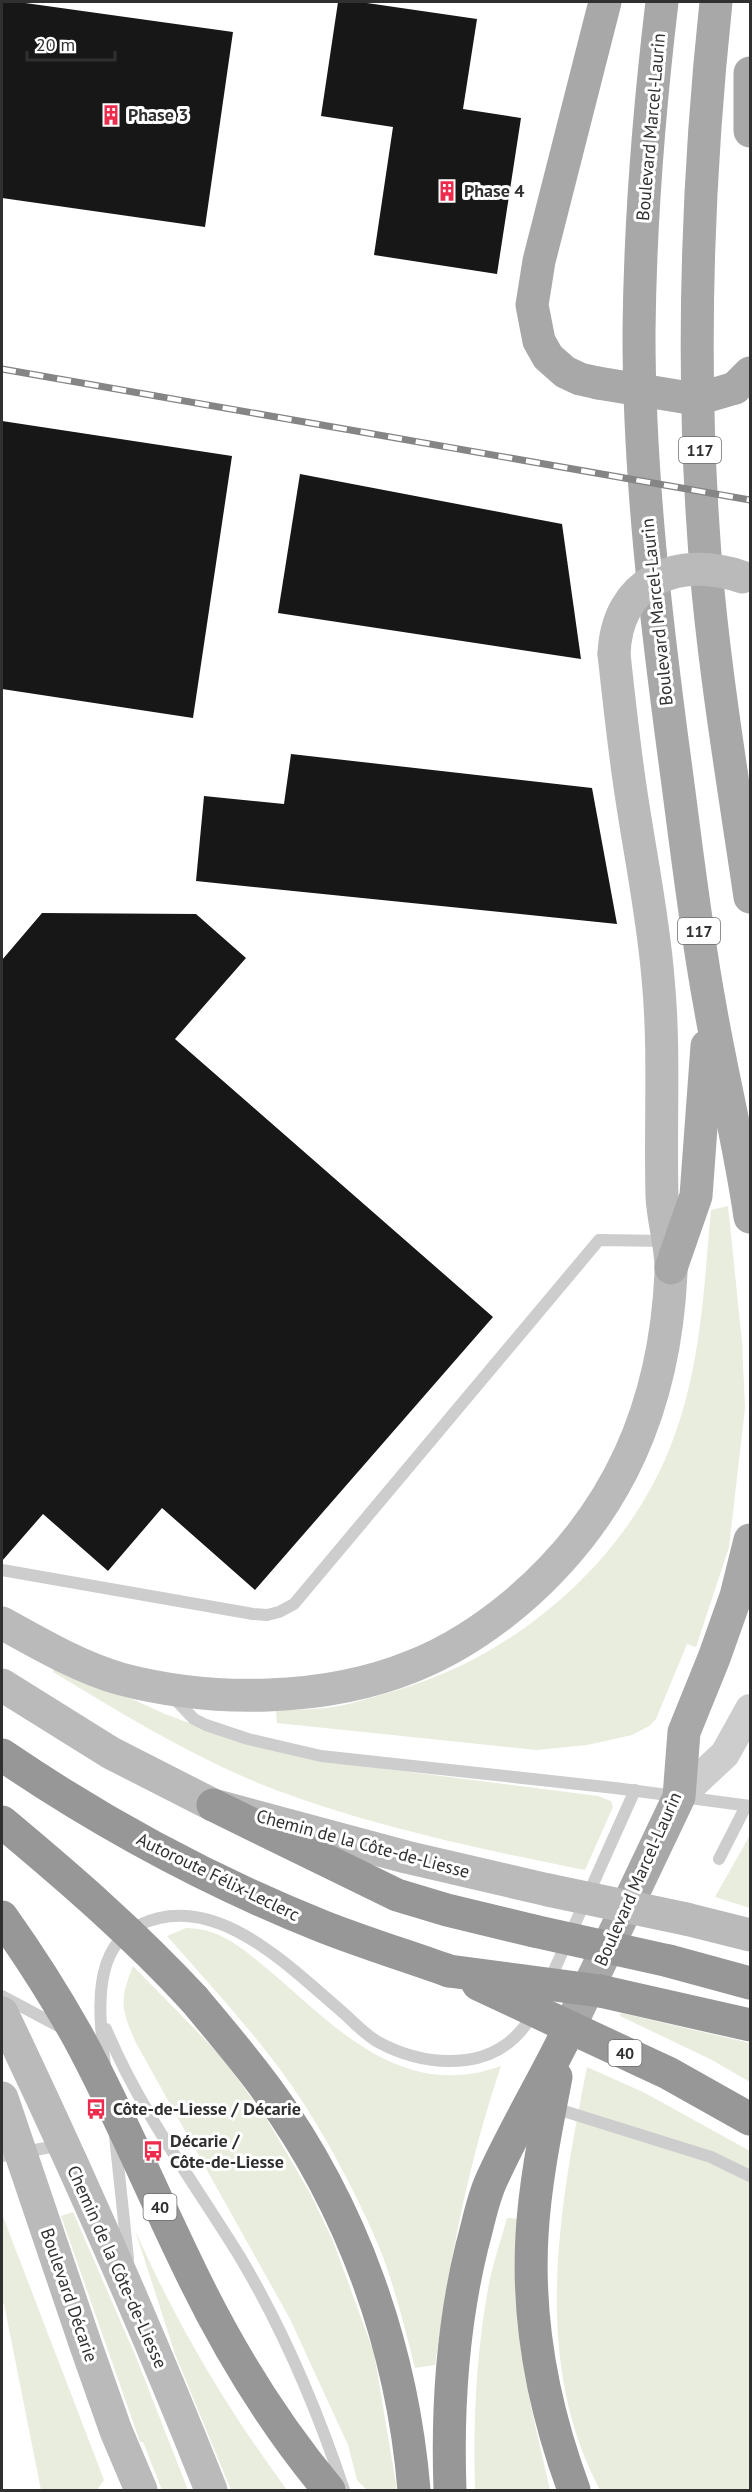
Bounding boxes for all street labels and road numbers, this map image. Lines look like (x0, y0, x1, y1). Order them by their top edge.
street label: Boulevard Marcel-Laurin (631, 32, 670, 222)
road number: 117 (679, 437, 721, 463)
street label: Boulevard Marcel-Laurin (635, 517, 678, 707)
road number: 117 (678, 918, 720, 944)
street label: Boulevard Marcel-Laurin (589, 1788, 686, 1969)
street label: Chemin de la Côte-de-Liesse (254, 1804, 472, 1883)
street label: Autoroute Félix-Leclerc (133, 1827, 303, 1926)
road number: 40 (608, 2040, 642, 2066)
street label: Chemin de la Côte-de-Liesse (62, 2162, 173, 2372)
road number: 40 (144, 2194, 176, 2220)
street label: Boulevard Décarie (36, 2225, 103, 2365)

